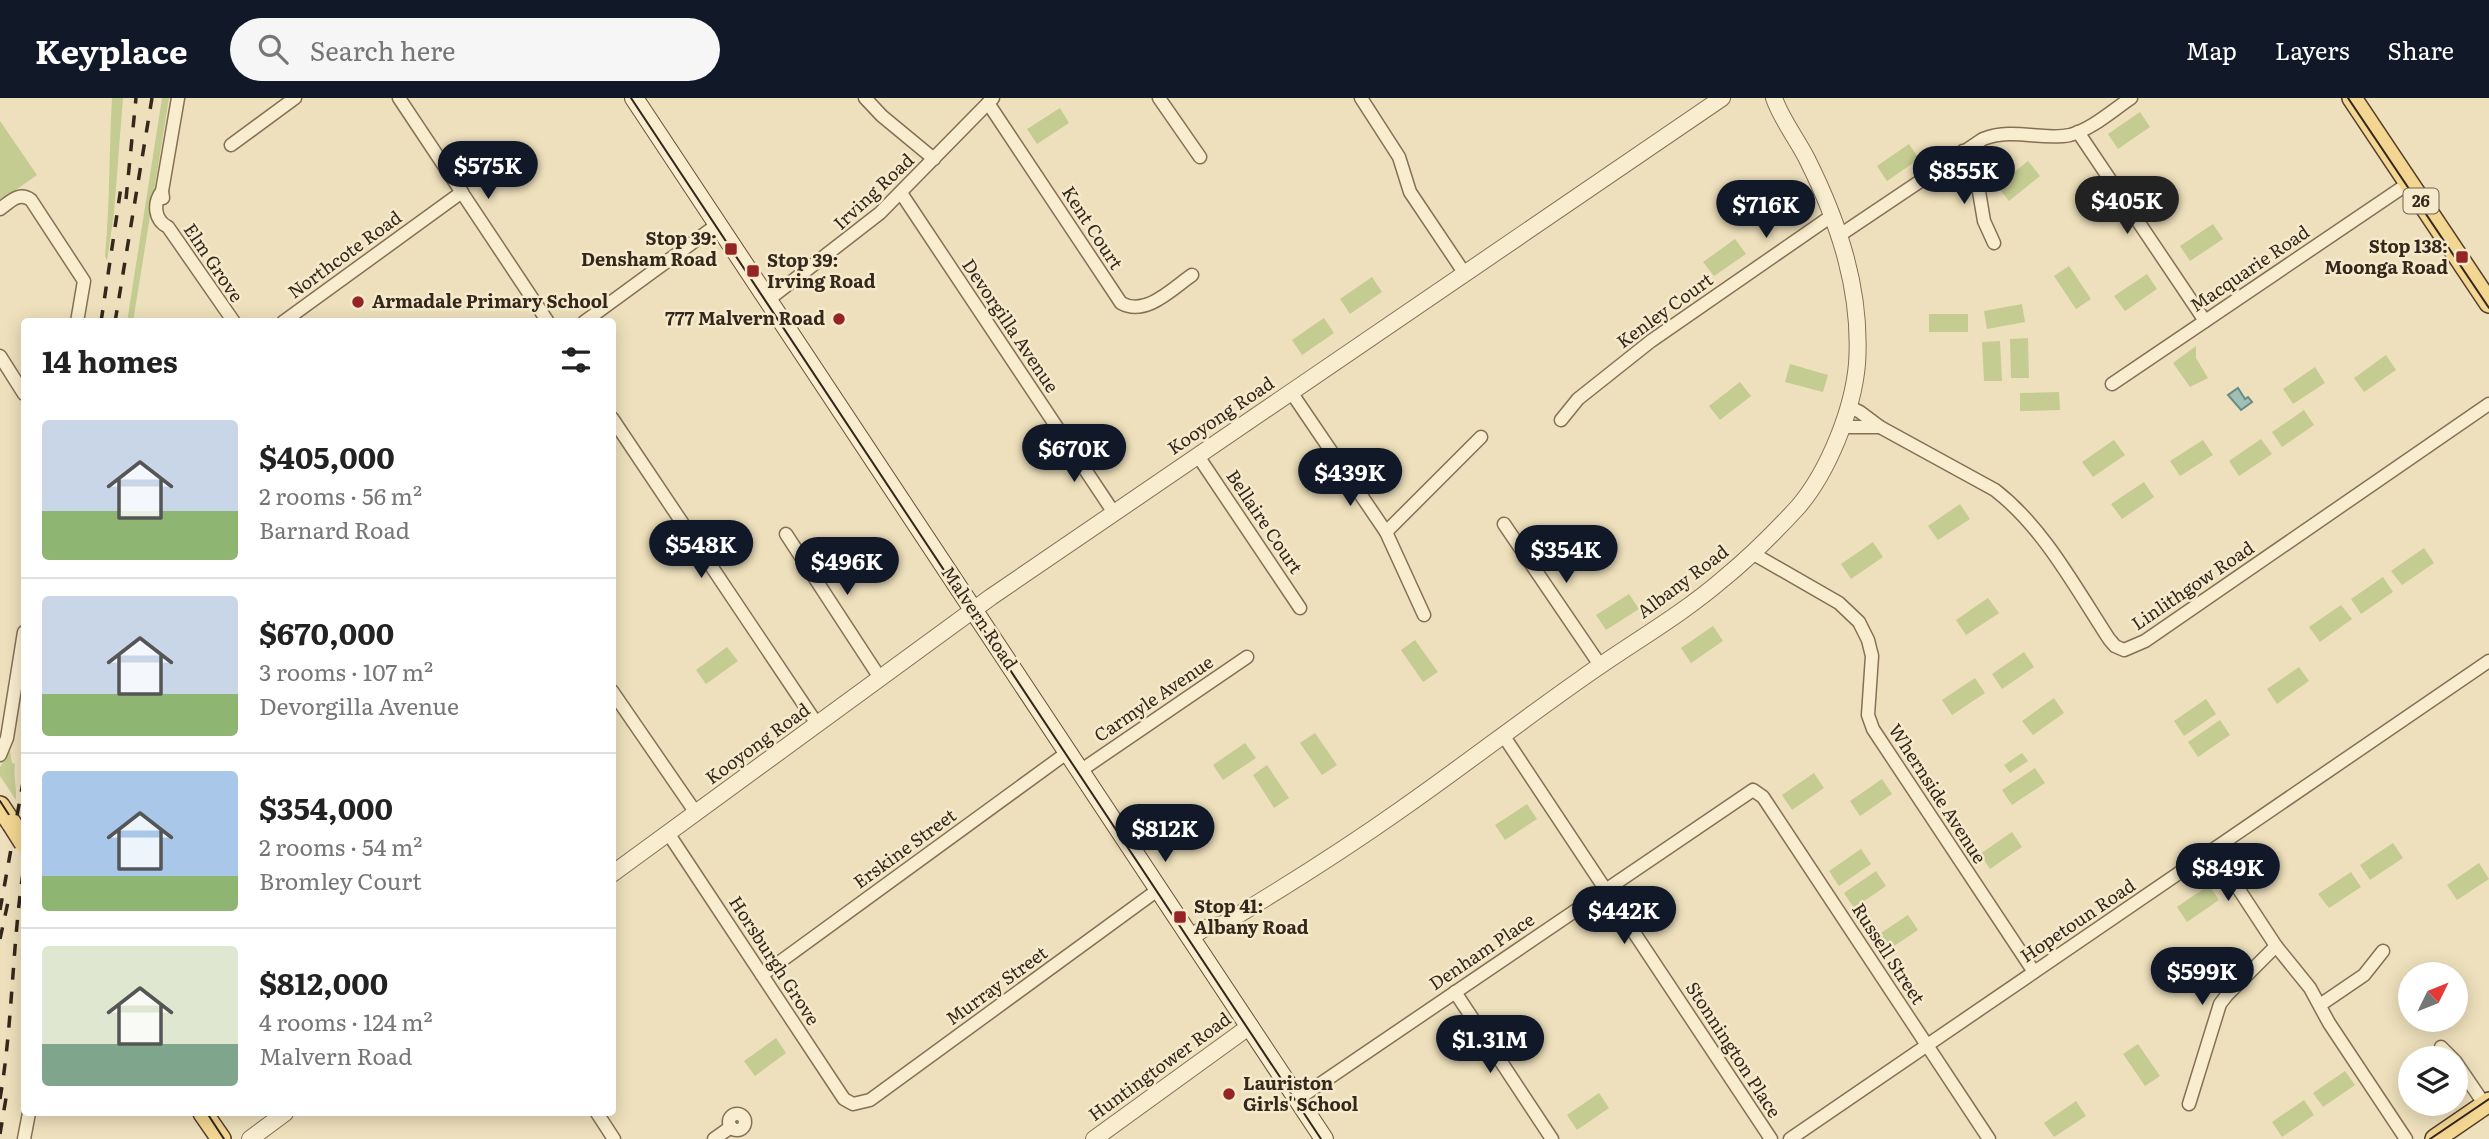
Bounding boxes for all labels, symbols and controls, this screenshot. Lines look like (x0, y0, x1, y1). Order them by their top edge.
search box (230, 18, 720, 81)
text: Keyplace (35, 25, 188, 74)
icon: search (254, 30, 292, 68)
text: Search here (310, 30, 456, 69)
text: Map (2186, 32, 2237, 67)
text: Layers (2275, 32, 2349, 67)
text: Share (2387, 32, 2454, 67)
pin: $575K (439, 141, 537, 201)
street label: Irving Road (827, 146, 919, 235)
pin: $855K (1915, 146, 2013, 206)
text: $575K (454, 147, 522, 181)
text: $855K (1929, 152, 1999, 186)
pin: $405K (2078, 176, 2176, 236)
street label: Kent Court (1056, 180, 1131, 275)
pin: $716K (1717, 180, 1815, 240)
text: $405K (2091, 182, 2163, 216)
text: $716K (1732, 186, 1800, 220)
road number: 26 (2404, 188, 2438, 214)
street label: Northcote Road (282, 203, 407, 304)
street label: Elm Grove (178, 217, 251, 307)
street label: Macquarie Road (2184, 218, 2314, 318)
place label: Stop 39: Densham Road (581, 224, 717, 272)
place label: Stop 138: Moonga Road (2324, 232, 2448, 280)
marker: Stop 39: Densham Road (723, 241, 739, 257)
place label: Stop 39: Irving Road (767, 246, 876, 294)
marker: Stop 138: Moonga Road (2454, 249, 2470, 265)
street label: Devorgilla Avenue (956, 253, 1066, 398)
marker: Stop 39: Irving Road (745, 263, 761, 279)
street label: Kenley Court (1610, 265, 1719, 354)
place label: Armadale Primary School (372, 287, 609, 314)
marker: Armadale Primary School (350, 294, 366, 310)
place label: 777 Malvern Road (665, 304, 825, 331)
marker: 777 Malvern Road (831, 311, 847, 327)
text: 14 homes (42, 338, 178, 382)
icon: filters (557, 341, 595, 379)
street label: Kooyong Road (1161, 369, 1279, 460)
pin: $670K (1025, 424, 1123, 484)
text: $670K (1038, 430, 1110, 464)
text: $405,000 (259, 434, 395, 478)
icon: home (98, 448, 182, 532)
pin: $439K (1301, 448, 1399, 508)
text: $439K (1314, 454, 1386, 488)
street label: Bellaire Court (1220, 464, 1310, 579)
text: 2 rooms · 56 m² (259, 478, 422, 512)
text: Barnard Road (259, 512, 410, 546)
pin: $548K (652, 520, 750, 580)
text: $548K (665, 526, 737, 560)
pin: $354K (1517, 526, 1615, 585)
text: $354K (1531, 531, 1601, 565)
street label: Linlithgow Road (2125, 534, 2259, 636)
street label: Albany Road (1631, 537, 1733, 624)
pin: $496K (798, 538, 896, 597)
text: $496K (811, 543, 883, 577)
street label: Malvern Road (936, 560, 1025, 674)
text: $670,000 (259, 610, 394, 654)
icon: home (98, 624, 182, 708)
street label: Carmyle Avenue (1088, 648, 1218, 748)
text: 3 rooms · 107 m² (259, 654, 433, 688)
text: Devorgilla Avenue (259, 688, 459, 722)
street label: Kooyong Road (699, 696, 815, 790)
street label: Whernside Avenue (1883, 718, 1994, 868)
text: $354,000 (259, 785, 393, 829)
icon: home (98, 799, 182, 883)
street label: Erskine Street (847, 801, 962, 894)
pin: $812K (1116, 804, 1214, 864)
text: $812K (1131, 810, 1199, 844)
text: 2 rooms · 54 m² (259, 829, 422, 863)
pin: $849K (2179, 844, 2277, 903)
text: $849K (2192, 849, 2264, 883)
text: Bromley Court (259, 863, 422, 897)
street label: Hopetoun Road (2014, 871, 2140, 968)
pin: $442K (1575, 886, 1673, 946)
street label: Horsburgh Grove (723, 890, 827, 1030)
place label: Stop 41: Albany Road (1194, 892, 1309, 940)
text: $442K (1588, 892, 1660, 926)
street label: Russell Street (1846, 897, 1933, 1010)
street label: Denham Place (1423, 905, 1539, 996)
marker: Stop 41: Albany Road (1172, 909, 1188, 925)
street label: Murray Street (940, 938, 1053, 1031)
pin: $599K (2153, 948, 2251, 1007)
text: $599K (2167, 953, 2237, 987)
text: $812,000 (259, 960, 388, 1004)
north arrow (2398, 962, 2468, 1032)
map controls (2398, 962, 2468, 1116)
icon: home (98, 974, 182, 1058)
street label: Stonnington Place (1680, 976, 1788, 1123)
text: 4 rooms · 124 m² (259, 1004, 433, 1038)
street label: Huntingtower Road (1082, 1005, 1236, 1127)
pin: $1.31M (1433, 1016, 1547, 1075)
text: $1.31M (1452, 1021, 1528, 1055)
text: Malvern Road (259, 1038, 412, 1072)
button: layers (2398, 1046, 2468, 1116)
place label: Lauriston Girls' School (1243, 1069, 1359, 1117)
marker: Lauriston Girls' School (1221, 1086, 1237, 1102)

